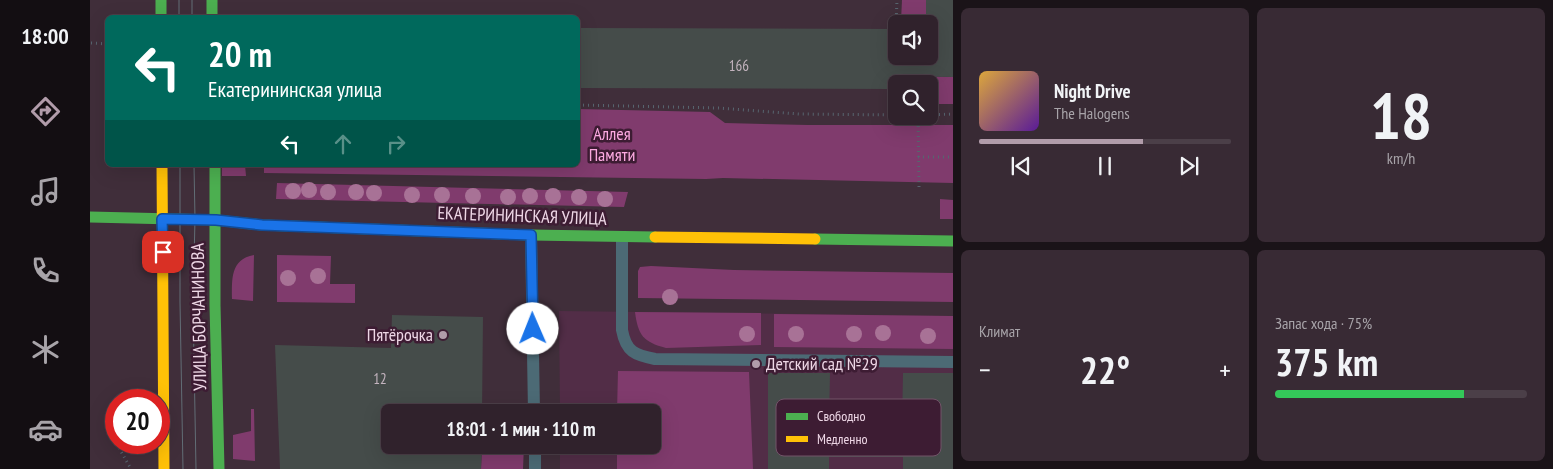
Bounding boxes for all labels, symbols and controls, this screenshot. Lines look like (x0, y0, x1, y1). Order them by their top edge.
map controls (888, 15, 938, 125)
button: sound (888, 15, 938, 65)
text: 18:00 (21, 22, 69, 50)
text: 20 m (208, 31, 272, 77)
icon: left (125, 35, 190, 100)
house number: 166 (729, 56, 749, 75)
text: 18 (1370, 73, 1432, 157)
text: Екатерининская улица (208, 75, 382, 103)
button: search (888, 75, 938, 125)
text: Night Drive (1054, 79, 1131, 103)
icon: directions (28, 94, 63, 129)
text: The Halogens (1054, 103, 1130, 123)
park label: Аллея Памяти (589, 122, 635, 166)
icon: left (276, 130, 304, 158)
icon: ahead (329, 130, 357, 158)
icon: right (382, 130, 410, 158)
text: km/h (1387, 148, 1415, 168)
icon: previous (1007, 152, 1035, 180)
icon: pause (1091, 152, 1119, 180)
icon: next (1175, 152, 1203, 180)
icon: music (28, 174, 63, 209)
street label: ЕКАТЕРИНИНСКАЯ УЛИЦА (437, 201, 608, 230)
pin (142, 231, 184, 273)
icon: arrive (149, 238, 177, 266)
street label: УЛИЦА БОРЧАНИНОВА (186, 243, 211, 391)
icon: phone (28, 253, 63, 288)
position arrow (506, 302, 558, 354)
text: Запас хода · 75% (1275, 313, 1372, 333)
text: Климат (979, 321, 1020, 341)
place label: Пятёрочка (367, 323, 433, 346)
marker: Пятёрочка (437, 329, 449, 341)
icon: climate (28, 332, 63, 367)
text: 375 km (1275, 337, 1378, 386)
text: 22° (1080, 345, 1130, 394)
text: − (979, 351, 991, 388)
text: + (1219, 351, 1231, 388)
place label: Детский сад №29 (766, 352, 878, 375)
marker: Детский сад №29 (750, 358, 762, 370)
house number: 12 (373, 369, 387, 388)
speed limit sign: 20 (105, 389, 170, 454)
legend (776, 399, 941, 456)
text: Свободно (817, 407, 865, 425)
icon: car (28, 412, 63, 447)
text: 18:01 · 1 мин · 110 m (447, 417, 595, 441)
text: Медленно (817, 430, 868, 448)

